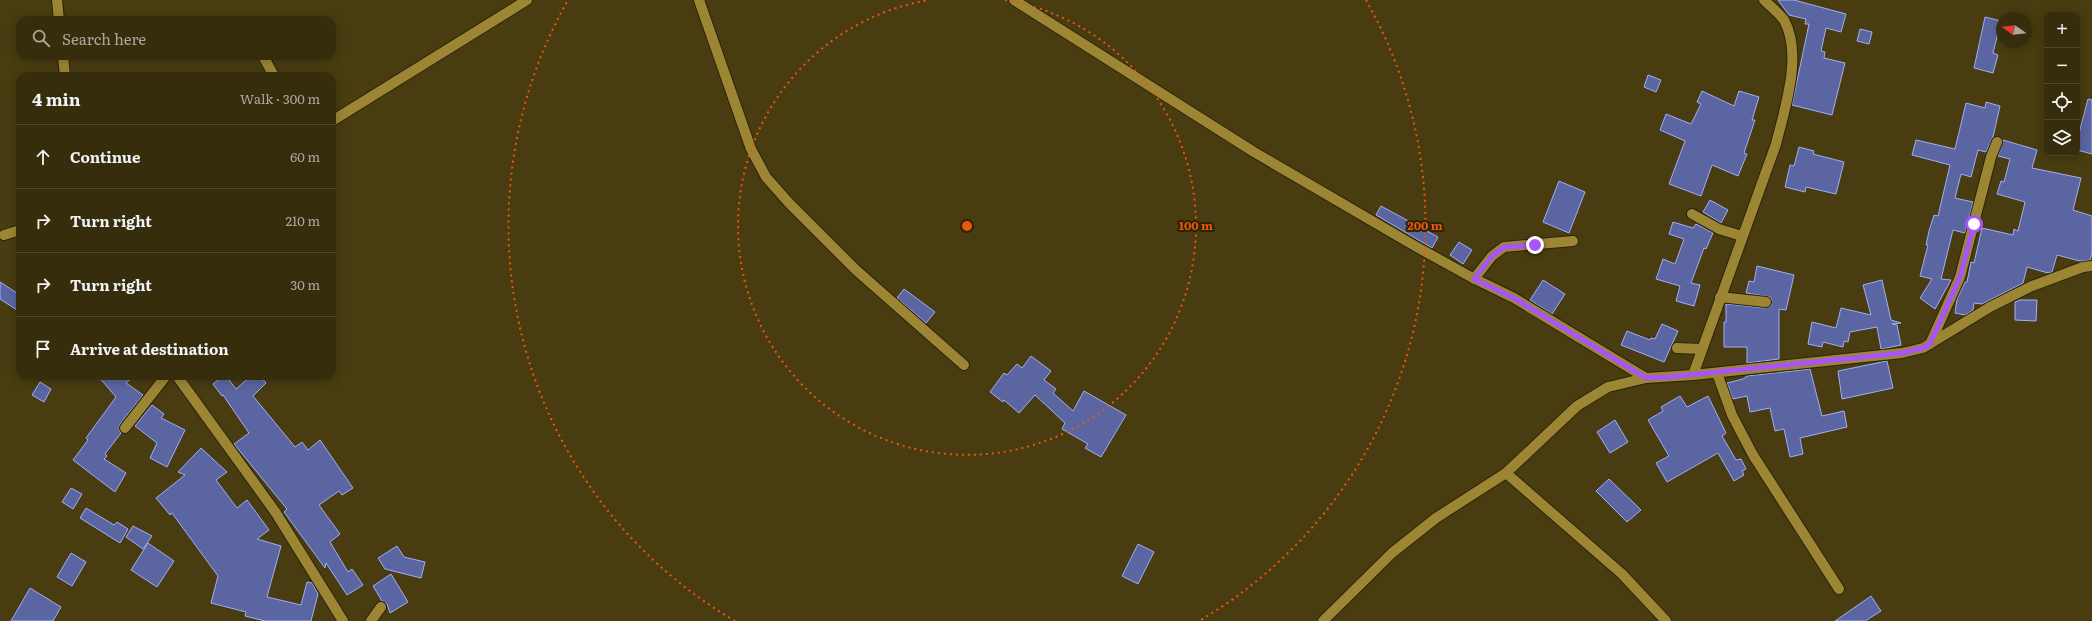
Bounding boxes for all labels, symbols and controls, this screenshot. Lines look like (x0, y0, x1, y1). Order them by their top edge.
north arrow (1996, 12, 2032, 48)
map controls (2044, 12, 2080, 156)
button: + (2044, 12, 2080, 48)
search box (16, 16, 336, 60)
icon: search (30, 27, 52, 49)
text: Search here (62, 27, 146, 50)
button: − (2044, 48, 2080, 84)
button: locate (2044, 84, 2080, 120)
text: 4 min (32, 86, 81, 111)
text: Walk · 300 m (240, 89, 320, 108)
button: layers (2044, 120, 2080, 156)
text: Continue (70, 145, 140, 168)
icon: ahead (32, 146, 54, 168)
text: 60 m (290, 147, 320, 166)
text: Turn right (70, 209, 152, 232)
icon: right (32, 210, 54, 232)
text: 210 m (285, 211, 320, 230)
route start (1965, 215, 1983, 233)
text: 100 m (1179, 216, 1213, 234)
text: 200 m (1407, 216, 1443, 234)
centre of rings (960, 219, 974, 233)
route end (1526, 236, 1544, 254)
text: Turn right (70, 273, 152, 296)
icon: right (32, 274, 54, 296)
text: 30 m (290, 275, 320, 294)
text: Arrive at destination (70, 337, 229, 360)
icon: arrive (32, 338, 54, 360)

